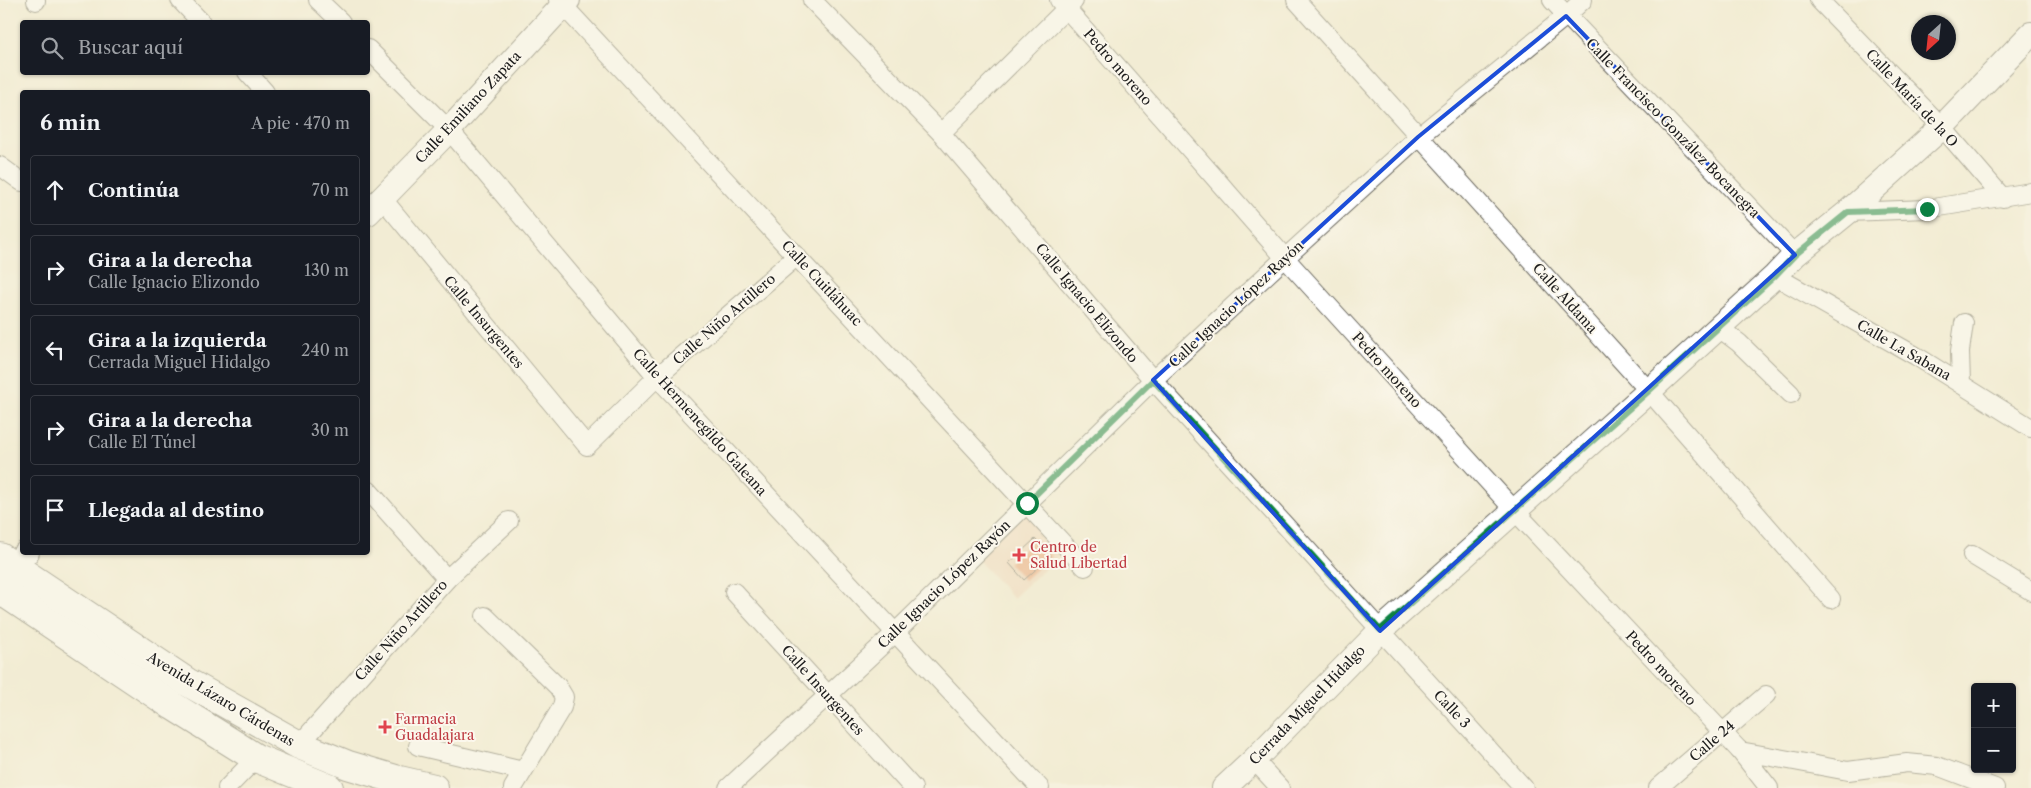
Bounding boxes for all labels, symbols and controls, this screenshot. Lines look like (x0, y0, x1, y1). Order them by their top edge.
north arrow (1911, 15, 1956, 60)
search box (20, 20, 370, 75)
street label: Pedro moreno (1080, 25, 1156, 109)
icon: search (38, 34, 66, 62)
street label: Calle Francisco González Bocanegra (1582, 34, 1764, 222)
text: Buscar aquí (78, 36, 183, 59)
street label: Calle María de la O (1862, 45, 1962, 151)
street label: Calle Emiliano Zapata (411, 47, 525, 167)
text: 6 min (40, 110, 101, 135)
text: A pie · 470 m (251, 113, 350, 133)
icon: ahead (41, 176, 69, 204)
text: Continúa (88, 179, 179, 202)
text: 70 m (312, 180, 349, 200)
route end (1916, 198, 1939, 221)
street label: Calle Cuitláhuac (778, 237, 866, 329)
street label: Calle Ignacio López Rayón (1165, 237, 1307, 371)
street label: Calle Ignacio Elizondo (1032, 240, 1142, 366)
text: Gira a la derecha (88, 249, 252, 272)
icon: right (41, 256, 69, 284)
street label: Calle Aldama (1529, 259, 1602, 337)
text: 130 m (304, 260, 349, 280)
street label: Calle Niño Artillero (669, 270, 779, 368)
text: Calle Ignacio Elizondo (88, 272, 260, 292)
street label: Calle Insurgentes (440, 272, 528, 372)
street label: Calle La Sabana (1854, 316, 1955, 385)
street label: Pedro moreno (1348, 328, 1426, 412)
text: Gira a la izquierda (88, 329, 267, 352)
icon: left (41, 336, 69, 364)
text: 240 m (301, 340, 349, 360)
street label: Calle Hermenegildo Galeana (629, 345, 771, 500)
text: Cerrada Miguel Hidalgo (88, 352, 270, 372)
text: Gira a la derecha (88, 409, 252, 432)
icon: right (41, 416, 69, 444)
text: 30 m (311, 420, 349, 440)
text: Calle El Túnel (88, 432, 196, 452)
route start (1016, 492, 1039, 515)
icon: arrive (41, 496, 69, 524)
text: Llegada al destino (88, 499, 264, 522)
street label: Calle Ignacio López Rayón (874, 516, 1014, 652)
place label: Centro de Salud Libertad (1030, 538, 1128, 572)
marker: Centro de Salud Libertad (1012, 548, 1026, 562)
street label: Calle Niño Artillero (351, 576, 451, 684)
street label: Pedro moreno (1622, 627, 1700, 709)
street label: Calle Insurgentes (778, 641, 868, 739)
street label: Cerrada Miguel Hidalgo (1245, 641, 1369, 769)
street label: Avenida Lázaro Cárdenas (143, 647, 298, 750)
map controls (1971, 683, 2016, 773)
button: + (1971, 683, 2016, 728)
street label: Calle 3 (1430, 686, 1474, 732)
place label: Farmacia Guadalajara (395, 710, 475, 744)
street label: Calle 24 (1686, 716, 1738, 766)
marker: Farmacia Guadalajara (379, 721, 391, 733)
button: − (1971, 728, 2016, 773)

